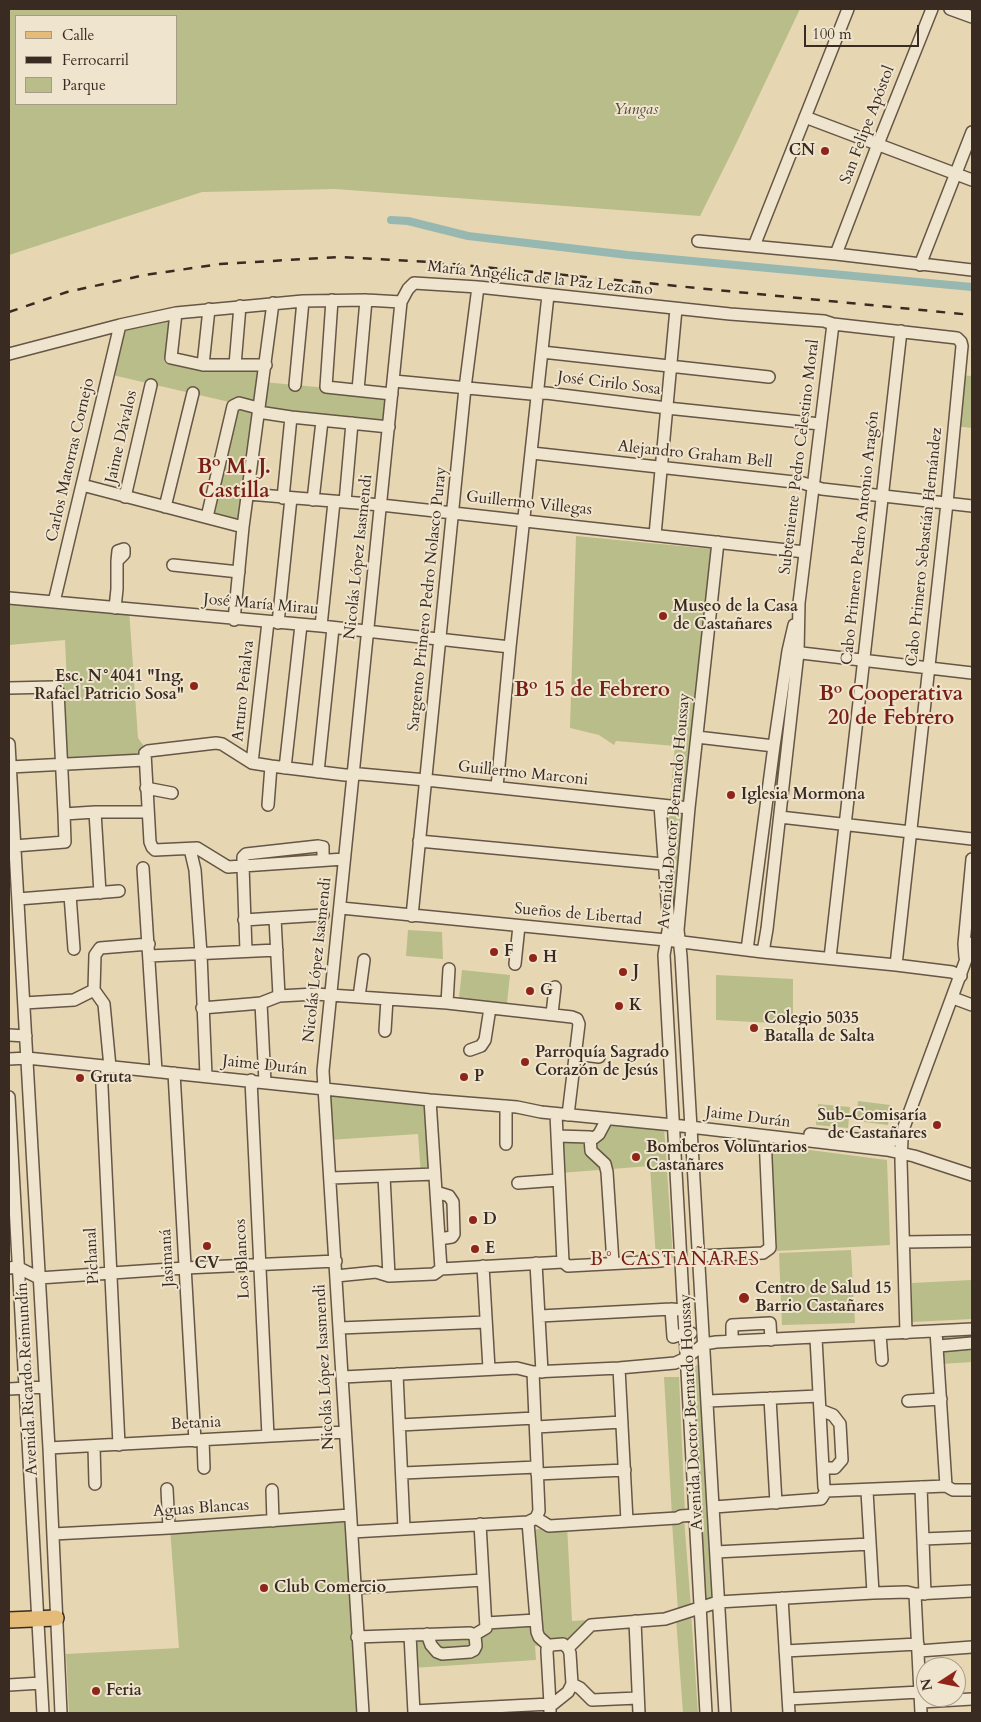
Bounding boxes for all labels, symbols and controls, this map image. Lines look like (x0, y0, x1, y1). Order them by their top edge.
legend (15, 15, 178, 105)
scale bar (806, 15, 921, 47)
text: 100 m (812, 24, 852, 44)
text: Calle (62, 25, 94, 45)
text: Ferrocarril (62, 50, 129, 70)
street label: San Felipe Apóstol (837, 63, 899, 187)
text: Parque (62, 75, 106, 95)
park label: Yungas (614, 100, 658, 120)
place label: CN (789, 141, 815, 161)
marker: CN (819, 145, 831, 157)
street label: María Angélica de la Paz Lezcano (426, 258, 654, 300)
street label: Subteniente Pedro Celestino Moral (776, 338, 824, 576)
street label: José Cirilo Sosa (556, 368, 662, 400)
street label: Carlos Matorras Cornejo (43, 376, 99, 544)
street label: Jaime Dávalos (102, 389, 142, 485)
street label: Cabo Primero Pedro Antonio Aragón (838, 410, 884, 666)
street label: Cabo Primero Sebastián Hernández (903, 426, 947, 668)
street label: Alejandro Graham Bell (617, 437, 773, 473)
district label: Bº M. J. Castilla (193, 455, 275, 505)
street label: Sargento Primero Pedro Nolasco Puray (405, 466, 451, 732)
street label: Nicolás López Isasmendi (341, 473, 377, 641)
street label: Guillermo Villegas (465, 488, 593, 520)
street label: José María Mirau (203, 590, 319, 620)
place label: Museo de la Casa de Castañares (673, 597, 798, 635)
marker: Museo de la Casa de Castañares (657, 610, 669, 622)
street label: Arturo Peñalva (229, 639, 259, 743)
place label: Esc. N°4041 "Ing. Rafael Patricio Sosa" (34, 667, 184, 705)
district label: Bº 15 de Febrero (514, 678, 670, 704)
marker: Esc. N°4041 "Ing. Rafael Patricio Sosa" (188, 680, 200, 692)
district label: Bº Cooperativa 20 de Febrero (819, 682, 963, 732)
street label: Avenida Doctor Bernardo Houssay (655, 692, 695, 930)
street label: Guillermo Marconi (457, 758, 589, 790)
place label: Iglesia Mormona (741, 785, 865, 805)
marker: Iglesia Mormona (725, 789, 737, 801)
street label: Nicolás López Isasmendi (300, 876, 336, 1044)
street label: Sueños de Libertad (513, 900, 643, 930)
place label: F (504, 942, 513, 962)
marker: F (488, 946, 500, 958)
place label: H (543, 948, 557, 968)
marker: H (527, 952, 539, 964)
place label: J (633, 962, 639, 982)
marker: J (617, 966, 629, 978)
place label: G (540, 981, 553, 1001)
marker: G (524, 985, 536, 997)
place label: K (629, 996, 642, 1016)
marker: K (613, 1000, 625, 1012)
place label: Colegio 5035 Batalla de Salta (764, 1009, 875, 1047)
marker: Colegio 5035 Batalla de Salta (748, 1022, 760, 1034)
place label: Parroquía Sagrado Corazón de Jesús (535, 1043, 669, 1081)
street label: Jaime Durán (221, 1052, 309, 1080)
marker: Parroquía Sagrado Corazón de Jesús (519, 1056, 531, 1068)
place label: P (474, 1067, 484, 1087)
place label: Gruta (90, 1068, 132, 1088)
marker: P (458, 1071, 470, 1083)
marker: Gruta (74, 1072, 86, 1084)
street label: Jaime Durán (704, 1103, 792, 1133)
place label: Sub-Comisaría de Castañares (817, 1106, 927, 1144)
marker: Sub-Comisaría de Castañares (931, 1119, 943, 1131)
place label: Bomberos Voluntarios Castañares (646, 1138, 807, 1176)
marker: Bomberos Voluntarios Castañares (630, 1151, 642, 1163)
place label: D (483, 1210, 497, 1230)
marker: D (467, 1214, 479, 1226)
street label: Los Blancos (231, 1218, 255, 1300)
street label: Pichanal (82, 1227, 104, 1285)
street label: Jasimaná (157, 1228, 179, 1288)
place label: E (485, 1239, 495, 1259)
marker: CV (201, 1240, 213, 1252)
marker: E (469, 1243, 481, 1255)
district label: B° CASTAÑARES (588, 1250, 762, 1272)
place label: CV (195, 1254, 219, 1274)
place label: Centro de Salud 15 Barrio Castañares (755, 1279, 891, 1317)
street label: Avenida Ricardo Reimundín (13, 1282, 43, 1476)
street label: Nicolás López Isasmendi (311, 1283, 339, 1451)
marker: Centro de Salud 15 Barrio Castañares (737, 1291, 751, 1305)
street label: Avenida Doctor Bernardo Houssay (676, 1293, 708, 1531)
street label: Betania (170, 1413, 222, 1435)
street label: Aguas Blancas (152, 1496, 250, 1522)
place label: Club Comercio (274, 1578, 386, 1598)
marker: Club Comercio (258, 1582, 270, 1594)
north arrow (916, 1657, 966, 1707)
text: N (916, 1677, 937, 1693)
place label: Feria (106, 1681, 142, 1701)
marker: Feria (90, 1685, 102, 1697)

